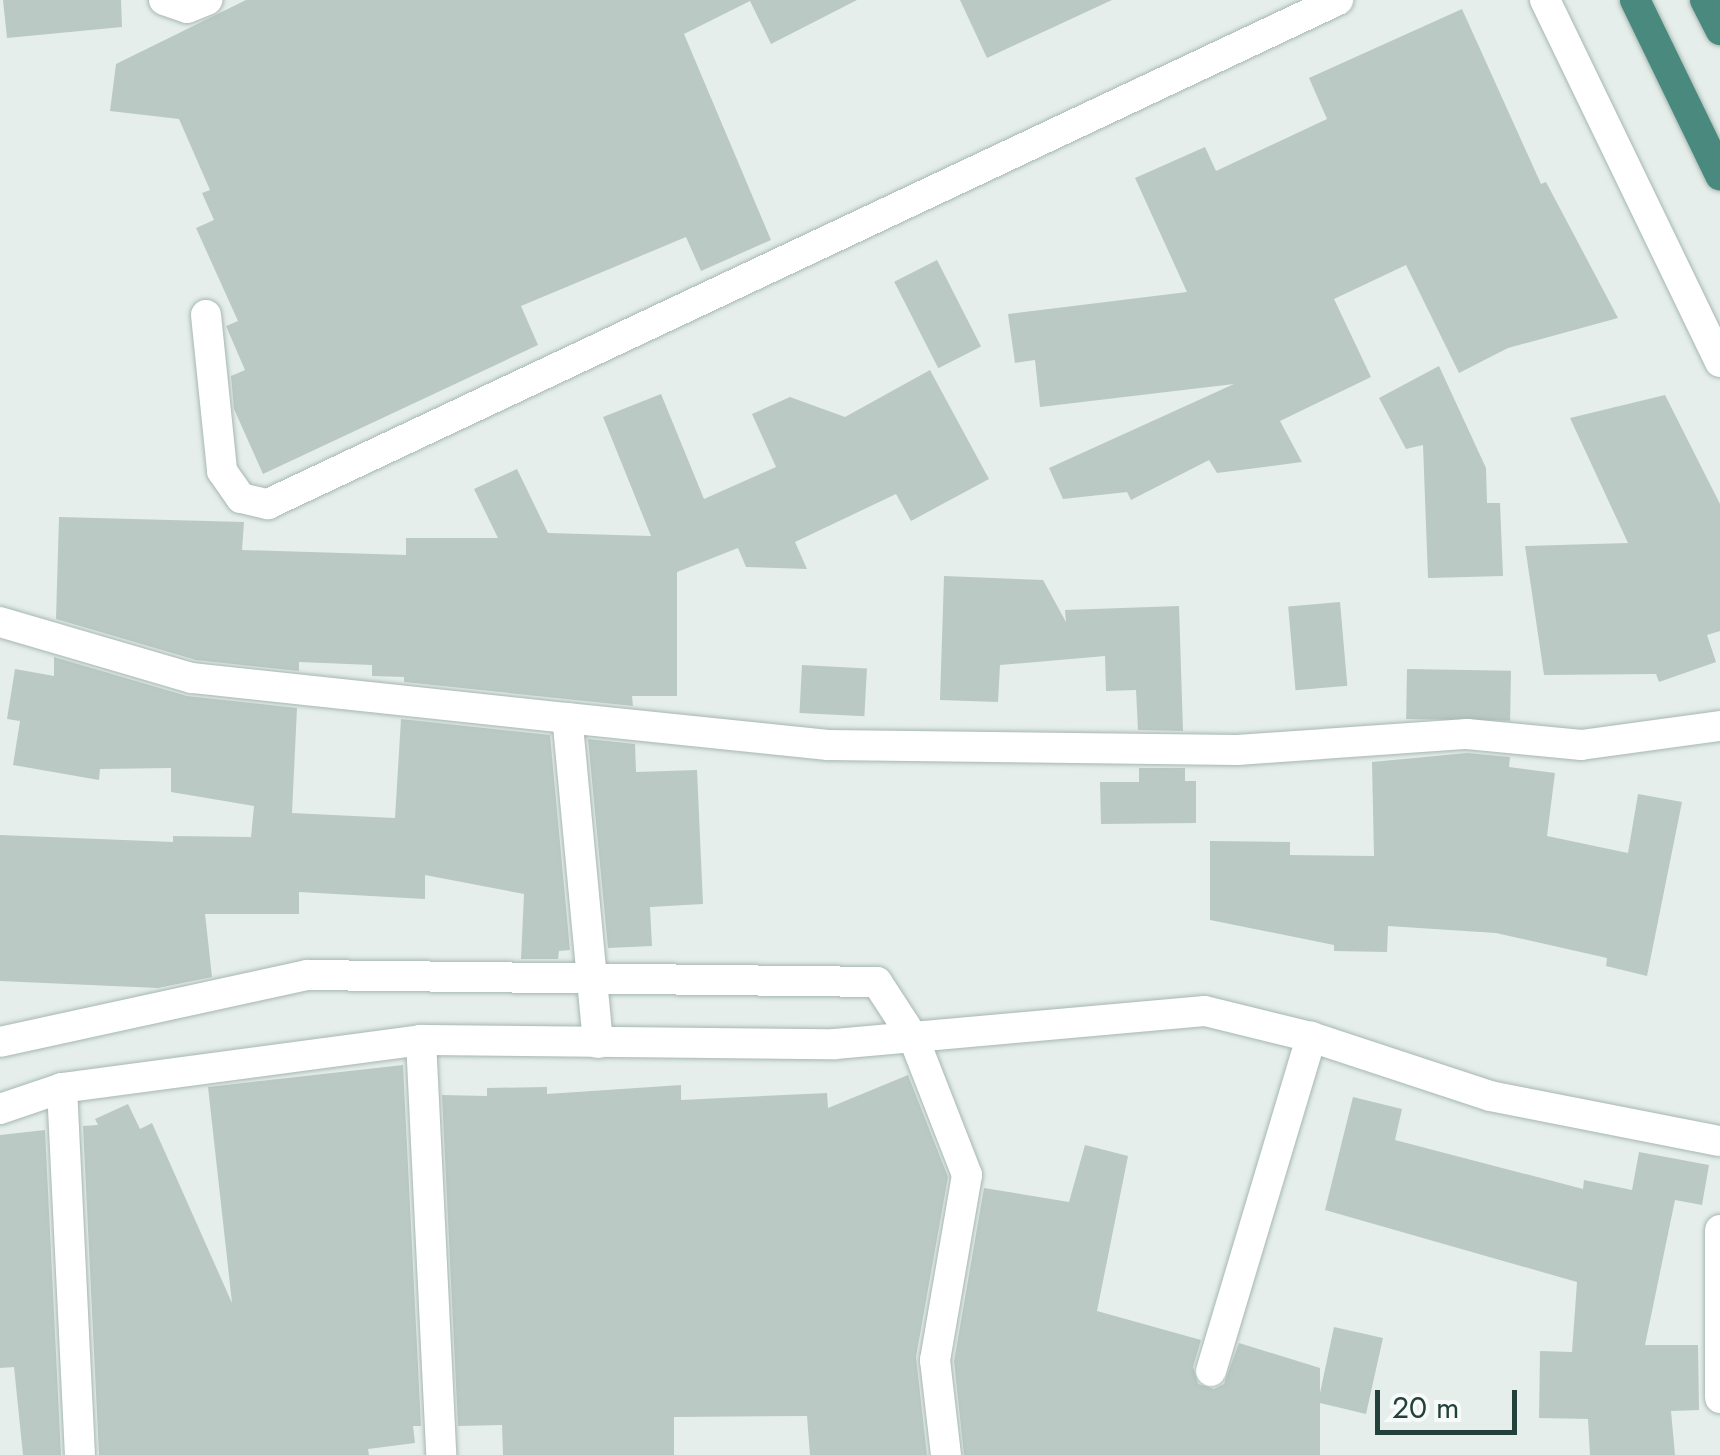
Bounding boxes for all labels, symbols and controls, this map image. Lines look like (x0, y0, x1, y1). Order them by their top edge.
scale bar (1380, 1370, 1522, 1432)
text: 20 m (1392, 1386, 1459, 1429)

